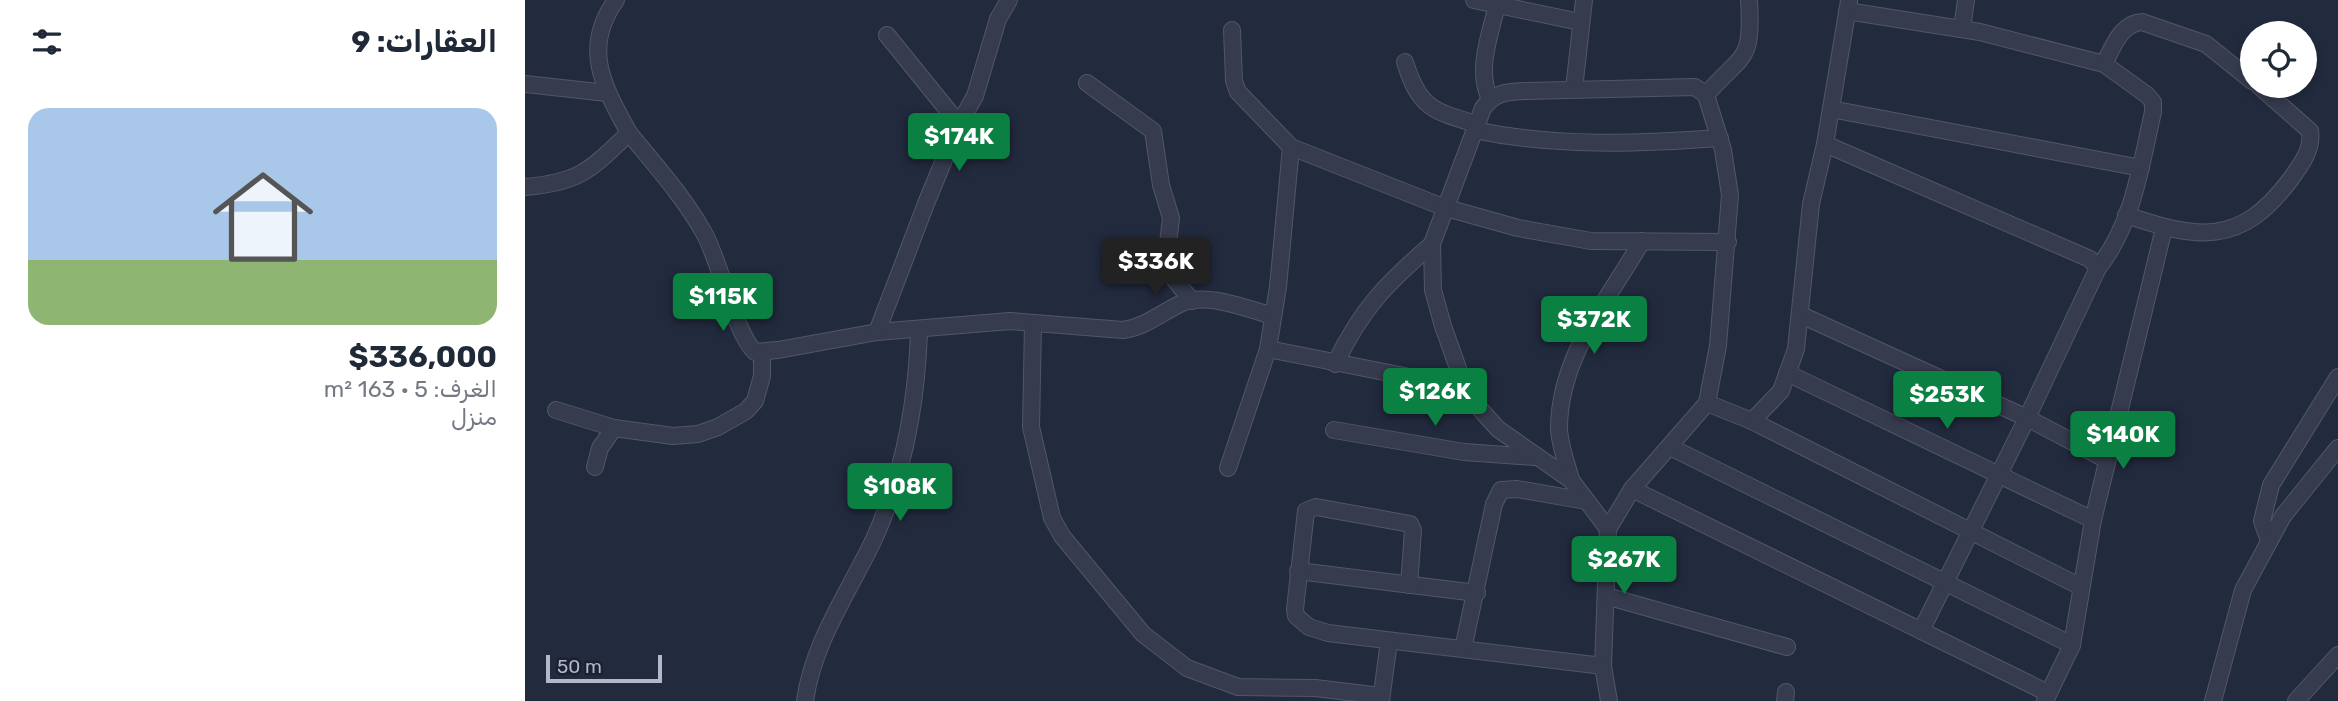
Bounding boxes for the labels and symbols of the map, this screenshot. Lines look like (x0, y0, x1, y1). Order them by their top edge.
pin: $174K (910, 114, 1008, 173)
pin: $336K (1107, 238, 1205, 298)
pin: $115K (674, 274, 772, 333)
pin: $372K (1545, 296, 1643, 356)
pin: $126K (1386, 368, 1484, 428)
pin: $253K (1898, 372, 1996, 431)
pin: $140K (2074, 412, 2172, 471)
pin: $108K (851, 463, 949, 523)
pin: $267K (1575, 536, 1673, 596)
scale bar (546, 652, 661, 684)

